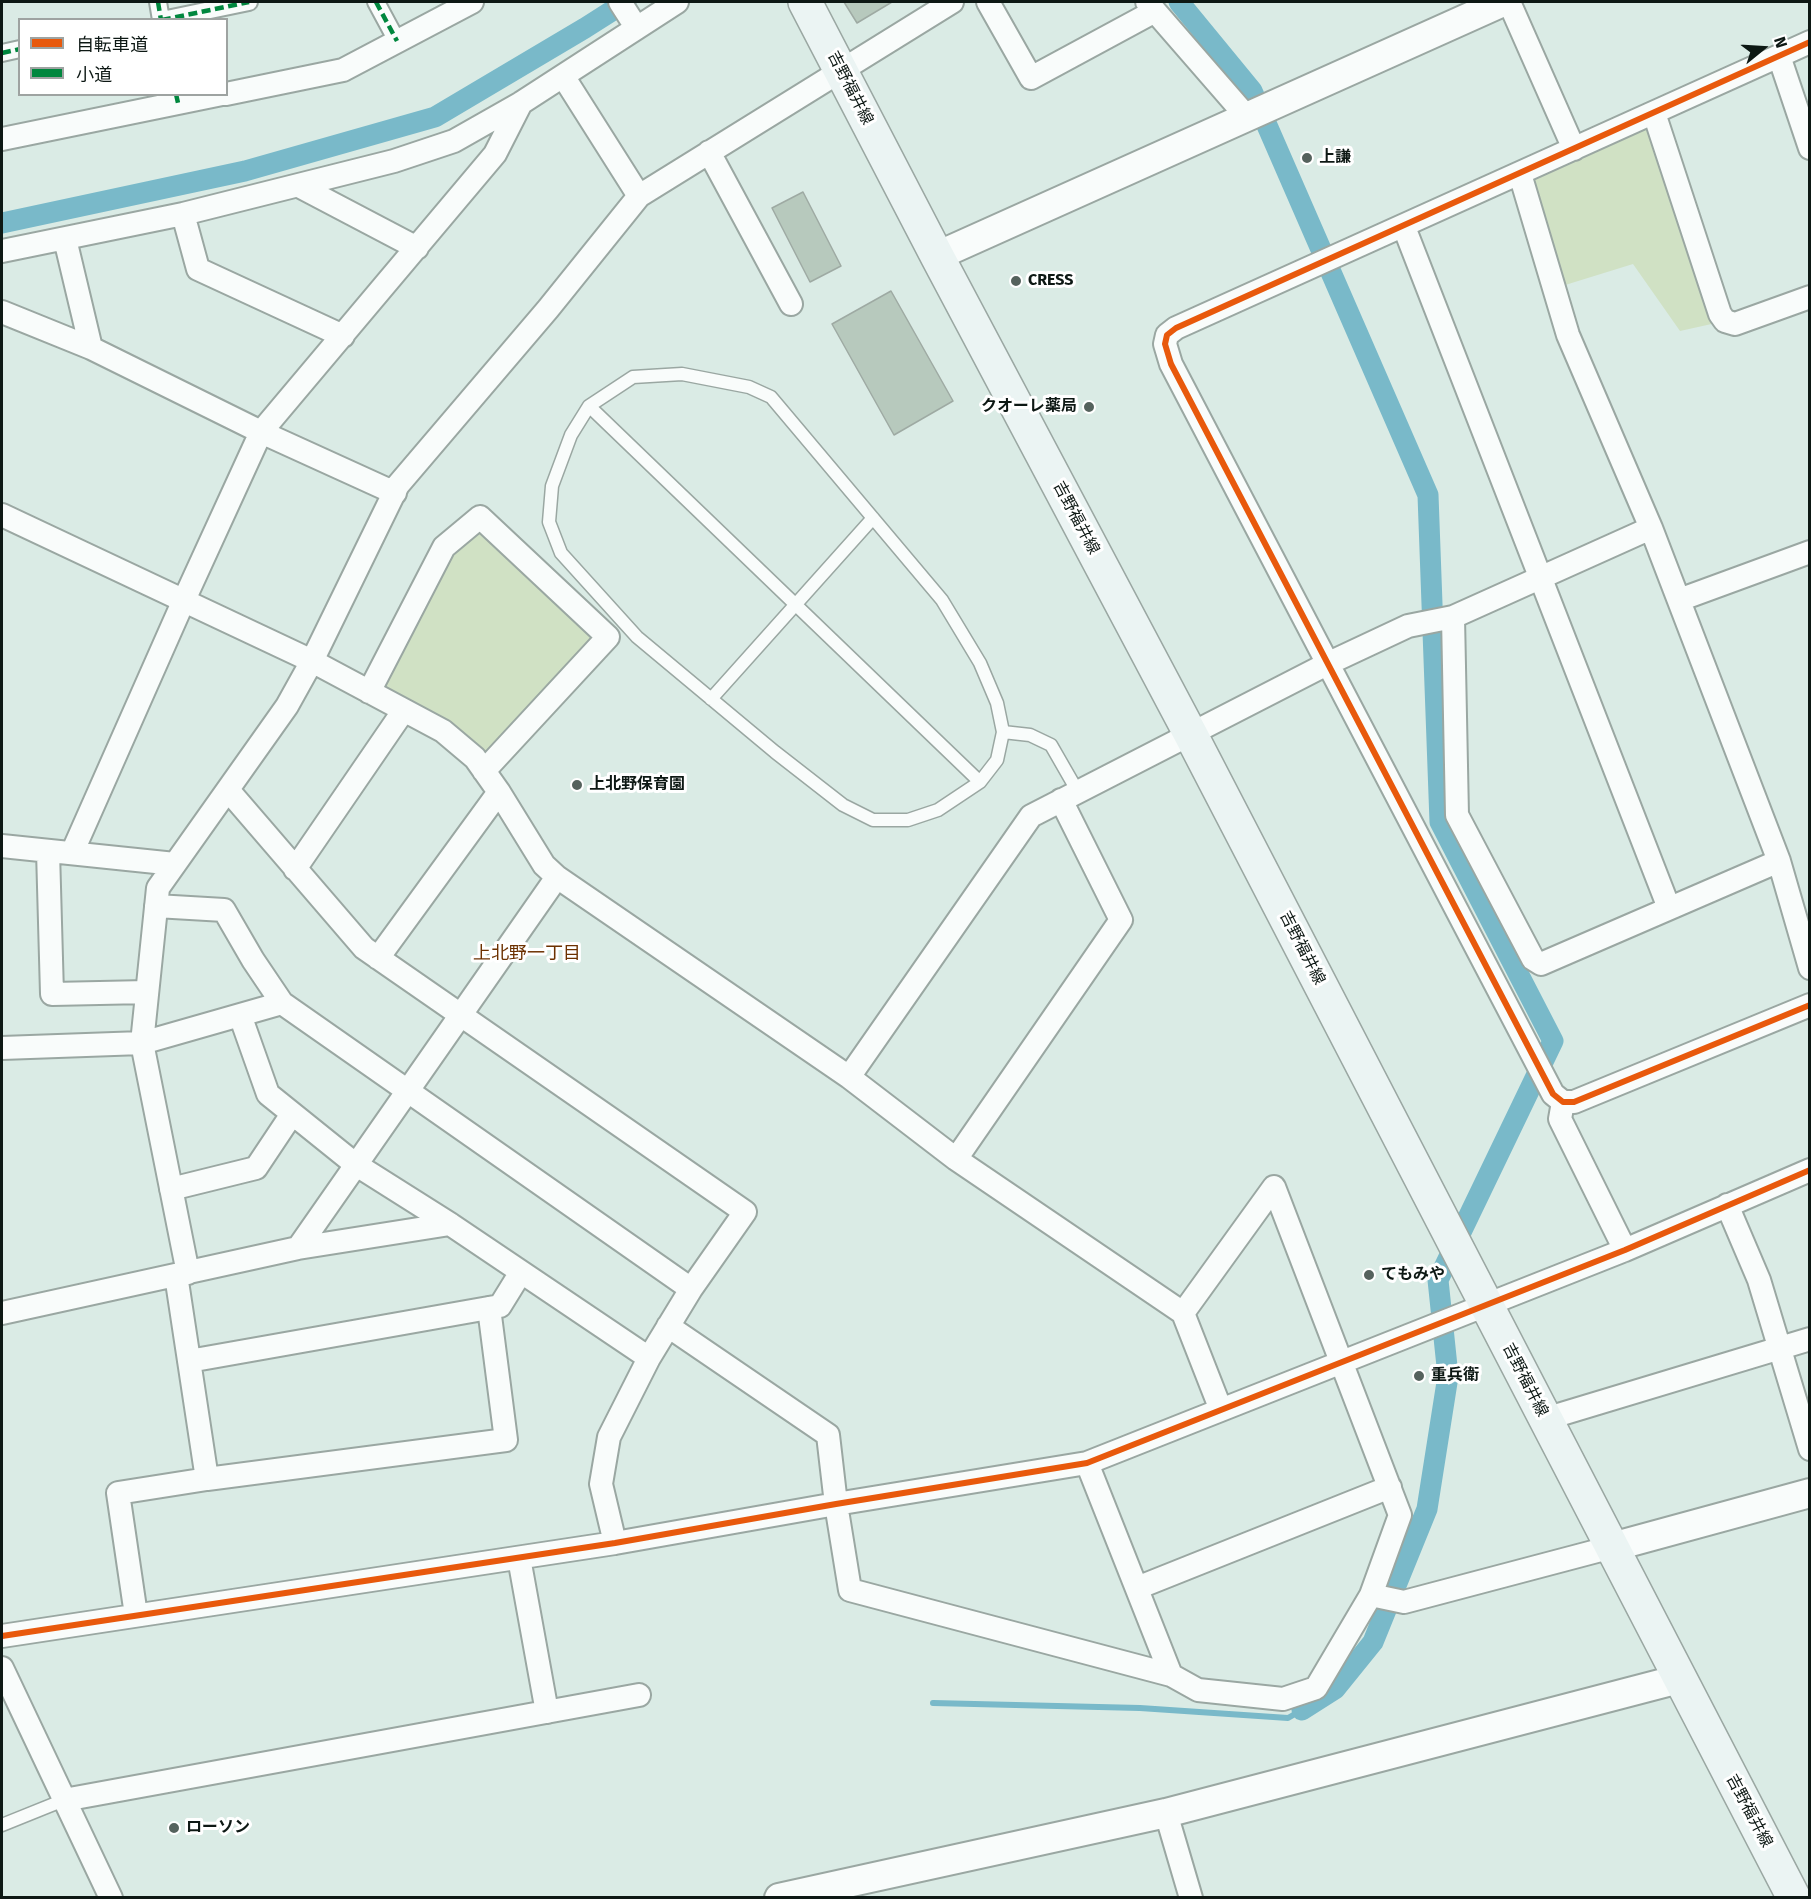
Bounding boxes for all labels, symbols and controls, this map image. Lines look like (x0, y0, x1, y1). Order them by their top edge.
legend (18, 18, 228, 96)
north arrow (1733, 18, 1793, 78)
text: 自転車道 (76, 34, 148, 56)
text: N (1770, 34, 1791, 50)
street label: 吉野福井線 (823, 48, 877, 128)
text: 小道 (76, 64, 112, 86)
place label: 上謙 (1319, 148, 1351, 168)
marker: 上謙 (1300, 151, 1314, 165)
place label: CRESS (1028, 271, 1073, 291)
marker: CRESS (1009, 274, 1023, 288)
place label: クオーレ薬局 (981, 397, 1077, 417)
marker: クオーレ薬局 (1082, 400, 1096, 414)
street label: 吉野福井線 (1049, 478, 1103, 558)
place label: 上北野保育園 (589, 775, 685, 795)
marker: 上北野保育園 (570, 778, 584, 792)
street label: 吉野福井線 (1275, 908, 1329, 988)
district label: 上北野一丁目 (473, 943, 581, 965)
place label: てもみや (1381, 1265, 1445, 1285)
marker: てもみや (1362, 1268, 1376, 1282)
street label: 吉野福井線 (1498, 1340, 1552, 1420)
place label: 重兵衛 (1431, 1366, 1479, 1386)
marker: 重兵衛 (1412, 1369, 1426, 1383)
street label: 吉野福井線 (1722, 1771, 1776, 1851)
place label: ローソン (186, 1818, 250, 1838)
marker: ローソン (167, 1821, 181, 1835)

